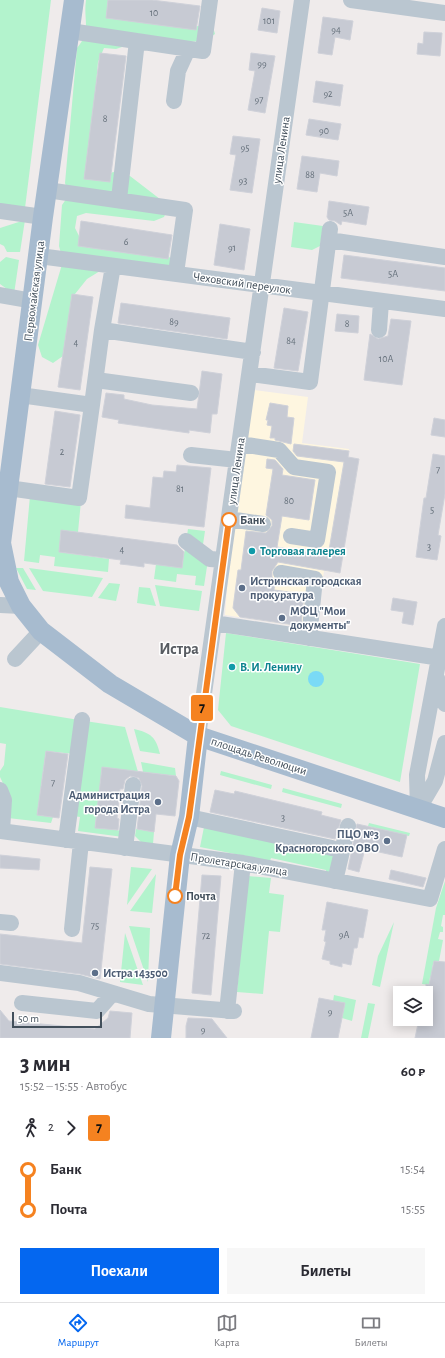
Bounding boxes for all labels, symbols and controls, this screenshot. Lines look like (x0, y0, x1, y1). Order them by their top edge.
house number: 10 (150, 8, 158, 18)
house number: 101 (263, 16, 275, 26)
house number: 94 (331, 25, 341, 35)
house number: 99 (257, 59, 267, 69)
house number: 92 (323, 89, 333, 99)
house number: 97 (255, 95, 263, 105)
house number: 8 (103, 114, 108, 124)
street label: улица Ленина (270, 115, 293, 185)
house number: 90 (319, 126, 329, 136)
house number: 95 (241, 143, 249, 153)
house number: 88 (305, 170, 315, 180)
house number: 93 (239, 176, 247, 186)
house number: 5А (343, 208, 353, 218)
house number: 6 (124, 237, 129, 247)
street label: Первомайская улица (22, 240, 47, 342)
house number: 91 (228, 243, 236, 253)
house number: 5А (388, 269, 398, 279)
street label: Чеховский переулок (192, 270, 292, 297)
house number: 89 (169, 317, 179, 327)
house number: 8 (345, 319, 350, 329)
house number: 84 (286, 336, 296, 346)
house number: 4 (74, 338, 79, 348)
house number: 10А (379, 354, 393, 364)
street label: улица Ленина (225, 436, 248, 506)
house number: 2 (60, 447, 65, 457)
house number: 7 (436, 465, 440, 475)
house number: 81 (176, 484, 184, 494)
house number: 80 (284, 496, 294, 506)
house number: 5 (430, 505, 434, 515)
marker: Банк (221, 512, 237, 528)
place label: Банк (240, 514, 265, 526)
house number: 3 (427, 542, 431, 552)
house number: 4 (120, 545, 125, 555)
place label: Торговая галерея (260, 545, 346, 557)
marker: Торговая галерея (247, 546, 257, 556)
place label: Истринская городская прокуратура (250, 575, 362, 602)
marker: Истринская городская прокуратура (237, 583, 247, 593)
place label: МФЦ "Мои документы" (290, 605, 350, 632)
marker: МФЦ "Мои документы" (277, 613, 287, 623)
district label: Истра (159, 641, 199, 657)
place label: В. И. Ленину (240, 661, 303, 674)
marker: В. И. Ленину (227, 662, 237, 672)
line badge: 7 (189, 695, 215, 721)
text: 7 (199, 701, 205, 715)
street label: площадь Революции (210, 735, 308, 777)
house number: 7 (51, 778, 55, 788)
place label: Администрация города Истра (69, 789, 150, 815)
marker: Администрация города Истра (153, 797, 163, 807)
house number: 3 (281, 813, 285, 823)
place label: ПЦО №3 Красногорского ОВО (275, 828, 379, 854)
marker: ПЦО №3 Красногорского ОВО (382, 836, 392, 846)
street label: Пролетарская улица (189, 850, 289, 879)
marker: Почта (167, 888, 183, 904)
place label: Почта (186, 890, 216, 902)
house number: 75 (91, 921, 99, 931)
house number: 9А (339, 930, 349, 940)
house number: 72 (202, 931, 211, 941)
place label: Истра 143500 (103, 967, 168, 979)
marker: Истра 143500 (90, 968, 100, 978)
map controls (393, 986, 433, 1026)
button: layers (393, 986, 433, 1026)
house number: 9 (328, 1007, 333, 1017)
scale bar (12, 1010, 102, 1029)
text: 50 m (18, 1013, 39, 1024)
house number: 9 (201, 1025, 206, 1035)
text: 3 мин (20, 1053, 71, 1075)
text: 60 ₽ (401, 1064, 425, 1079)
text: 15:52 – 15:55 · Автобус (20, 1080, 127, 1093)
icon: walk (20, 1117, 42, 1139)
icon: forward (60, 1117, 82, 1139)
text: 2 (48, 1121, 54, 1134)
text: 7 (96, 1121, 102, 1135)
text: Банк (50, 1162, 82, 1177)
text: 15:54 (400, 1163, 425, 1176)
text: Почта (50, 1202, 87, 1217)
text: 15:55 (401, 1203, 425, 1216)
button: Поехали (20, 1248, 219, 1294)
button: Билеты (227, 1248, 425, 1294)
tab: Маршрут (57, 1312, 99, 1349)
tab: Карта (214, 1312, 240, 1349)
tab: Билеты (355, 1312, 387, 1349)

